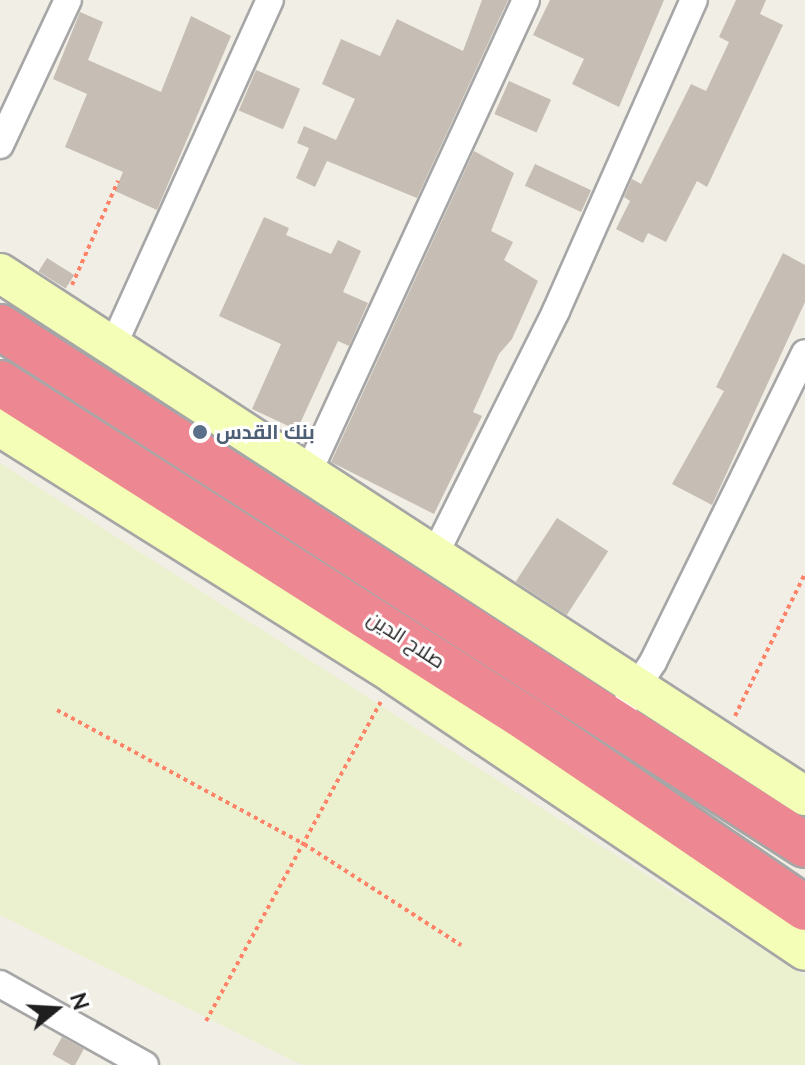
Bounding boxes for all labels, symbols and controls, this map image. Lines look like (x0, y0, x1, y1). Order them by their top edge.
place label: بنك القدس (216, 420, 315, 444)
marker: بنك القدس (191, 423, 209, 441)
street label: صلاح الدين (363, 606, 449, 674)
north arrow (16, 969, 96, 1049)
text: N (62, 989, 96, 1014)

